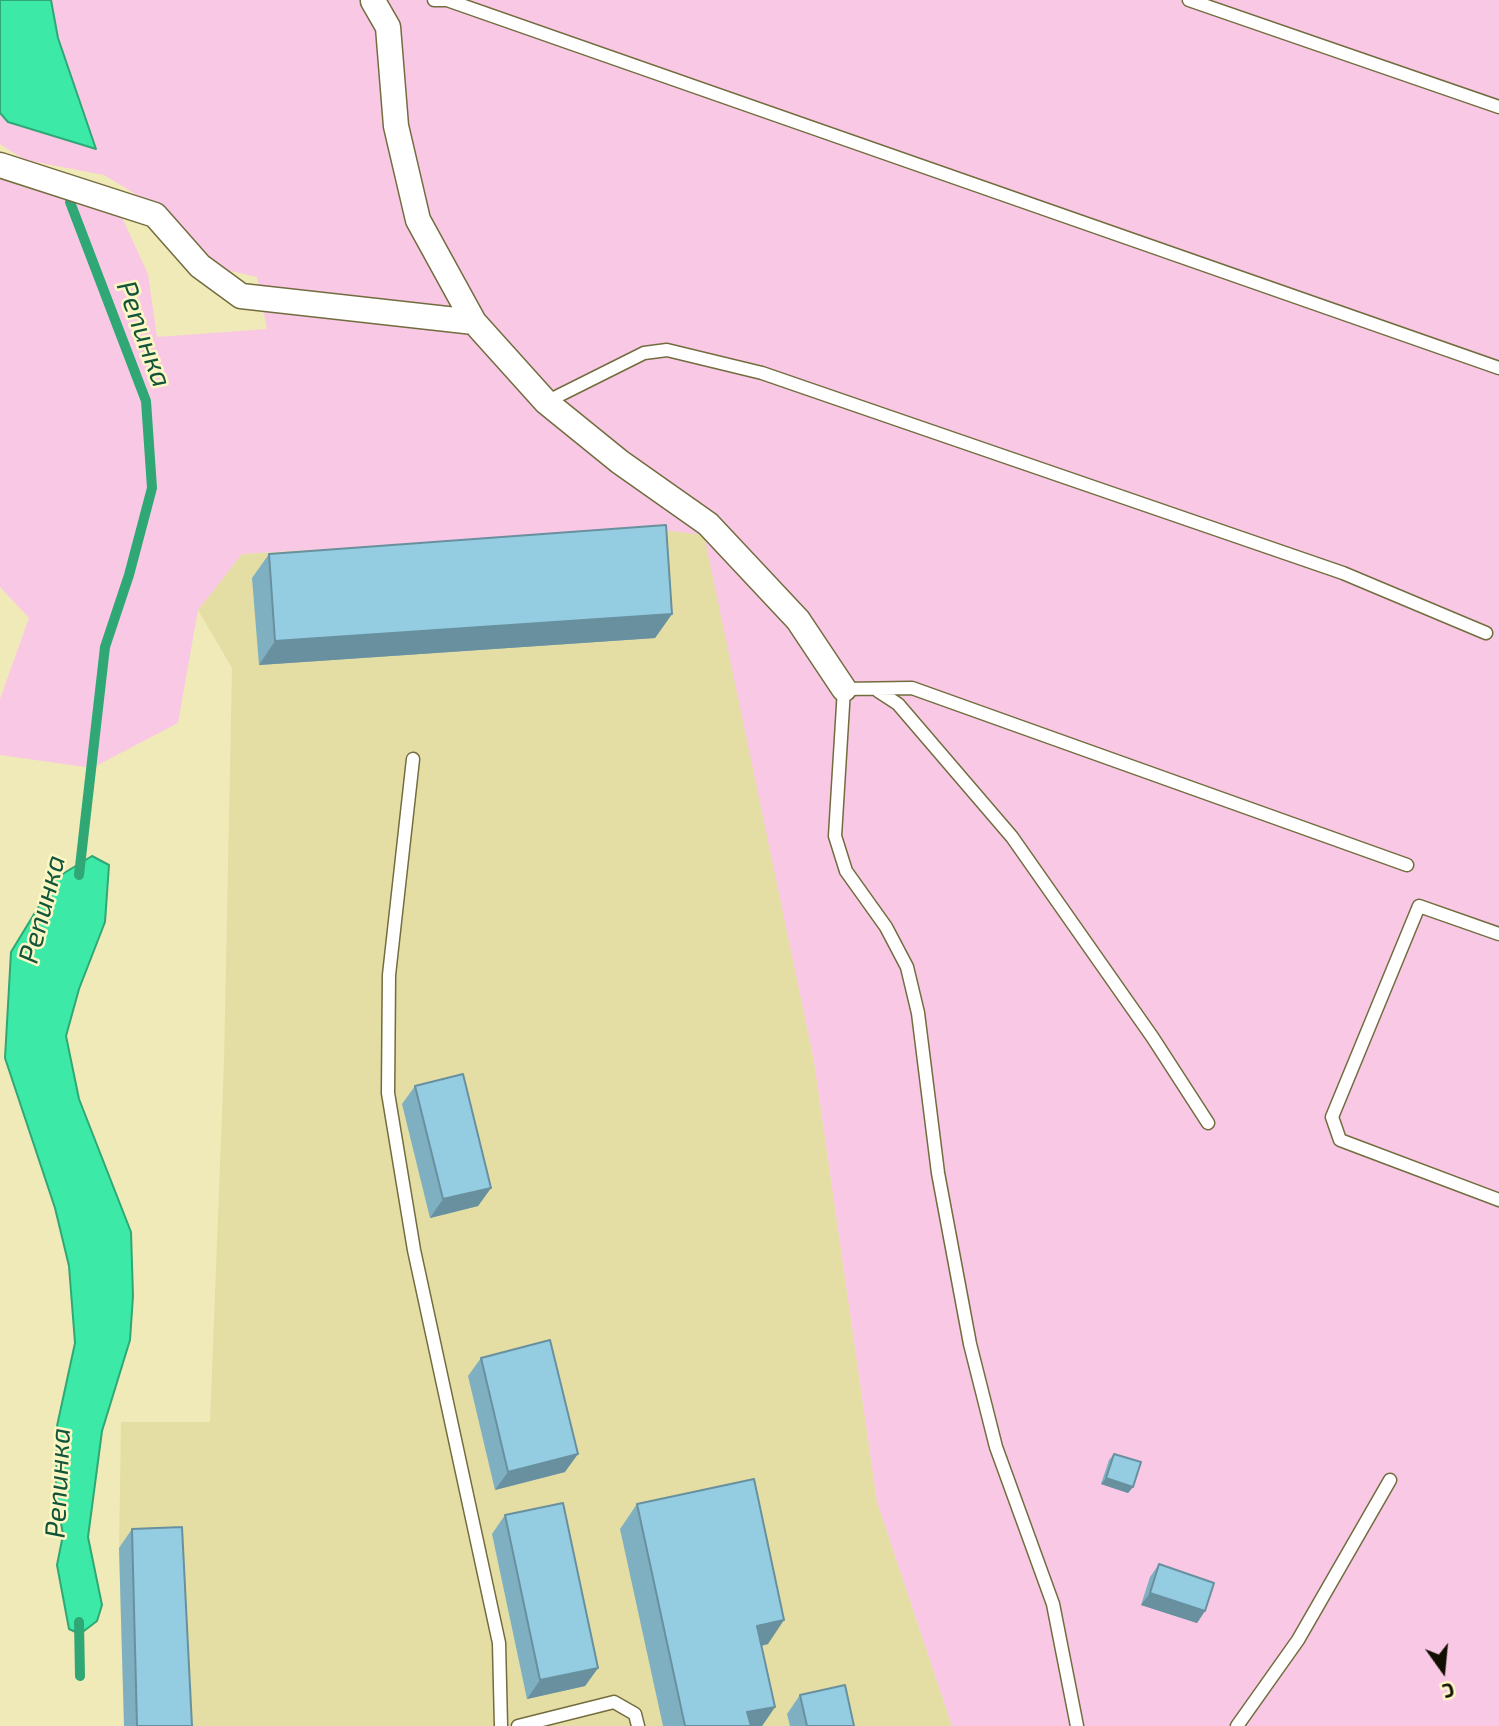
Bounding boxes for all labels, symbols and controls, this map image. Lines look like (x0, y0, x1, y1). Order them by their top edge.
water label: Репинка (109, 276, 179, 392)
water label: Репинка (11, 851, 73, 967)
water label: Репинка (38, 1427, 78, 1539)
north arrow (1408, 1635, 1478, 1705)
text: С (1440, 1678, 1457, 1703)

